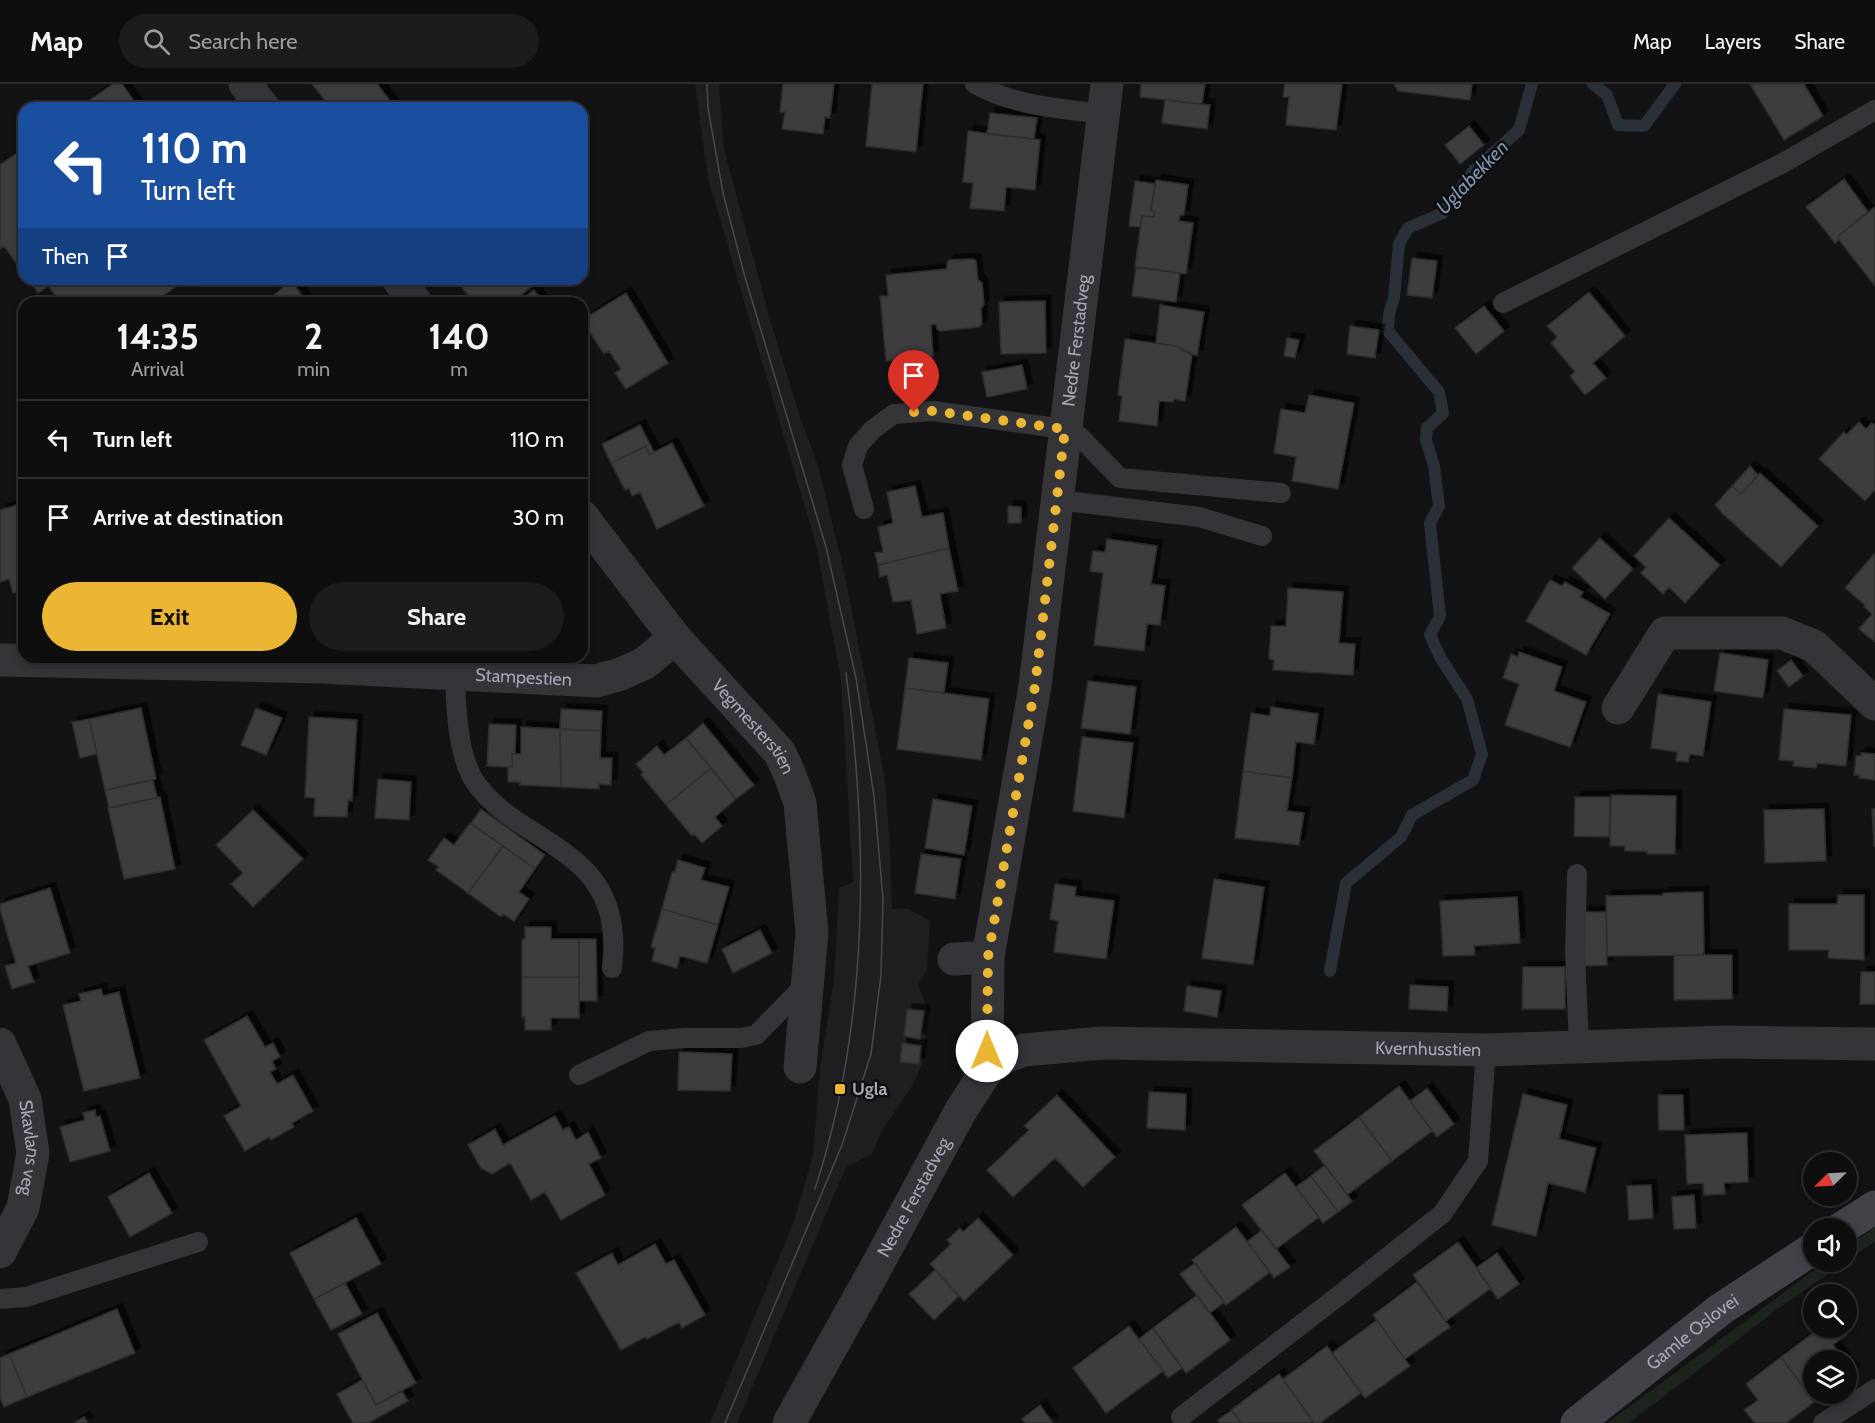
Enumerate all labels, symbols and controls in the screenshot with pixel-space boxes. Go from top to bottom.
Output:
search box [119,14,539,68]
text: Map [30,24,83,58]
icon: search [140,25,173,58]
text: Search here [188,28,297,55]
text: Map [1633,29,1672,54]
text: Layers [1705,29,1761,54]
text: Share [1794,29,1845,54]
text: 110 m [141,122,248,174]
icon: left [42,126,120,204]
water label: Uglabekken [1431,135,1513,219]
text: Turn left [141,174,235,207]
icon: arrive [101,240,134,273]
text: Then [42,243,89,270]
street label: Nedre Ferstadveg [1057,272,1095,408]
text: 14:35 [116,314,199,358]
text: 2 [304,314,323,358]
text: 140 [429,314,490,358]
pin [888,350,939,412]
text: Arrival [131,357,184,381]
text: min [297,357,330,381]
text: m [450,357,468,381]
icon: arrive [897,359,930,392]
icon: left [42,423,75,456]
text: Turn left [93,426,172,453]
text: 110 m [510,426,564,453]
icon: arrive [42,501,75,534]
text: Arrive at destination [93,504,283,531]
text: 30 m [512,504,564,531]
button: Exit [42,582,297,651]
button: Share [309,582,564,651]
street label: Stampestien [475,664,572,691]
street label: Vegmesterstien [707,675,799,778]
position arrow [955,1019,1019,1083]
street label: Kvernhusstien [1375,1037,1481,1061]
place label: Ugla [852,1078,887,1100]
marker: Ugla [833,1082,847,1096]
street label: Skavlans veg [14,1098,45,1199]
street label: Nedre Ferstadveg [873,1133,956,1261]
north arrow [1803,1152,1857,1206]
map controls [1803,1152,1857,1404]
button: sound [1803,1218,1857,1272]
button: search [1803,1284,1857,1338]
street label: Gamle Oslovei [1642,1290,1743,1375]
button: layers [1803,1350,1857,1404]

